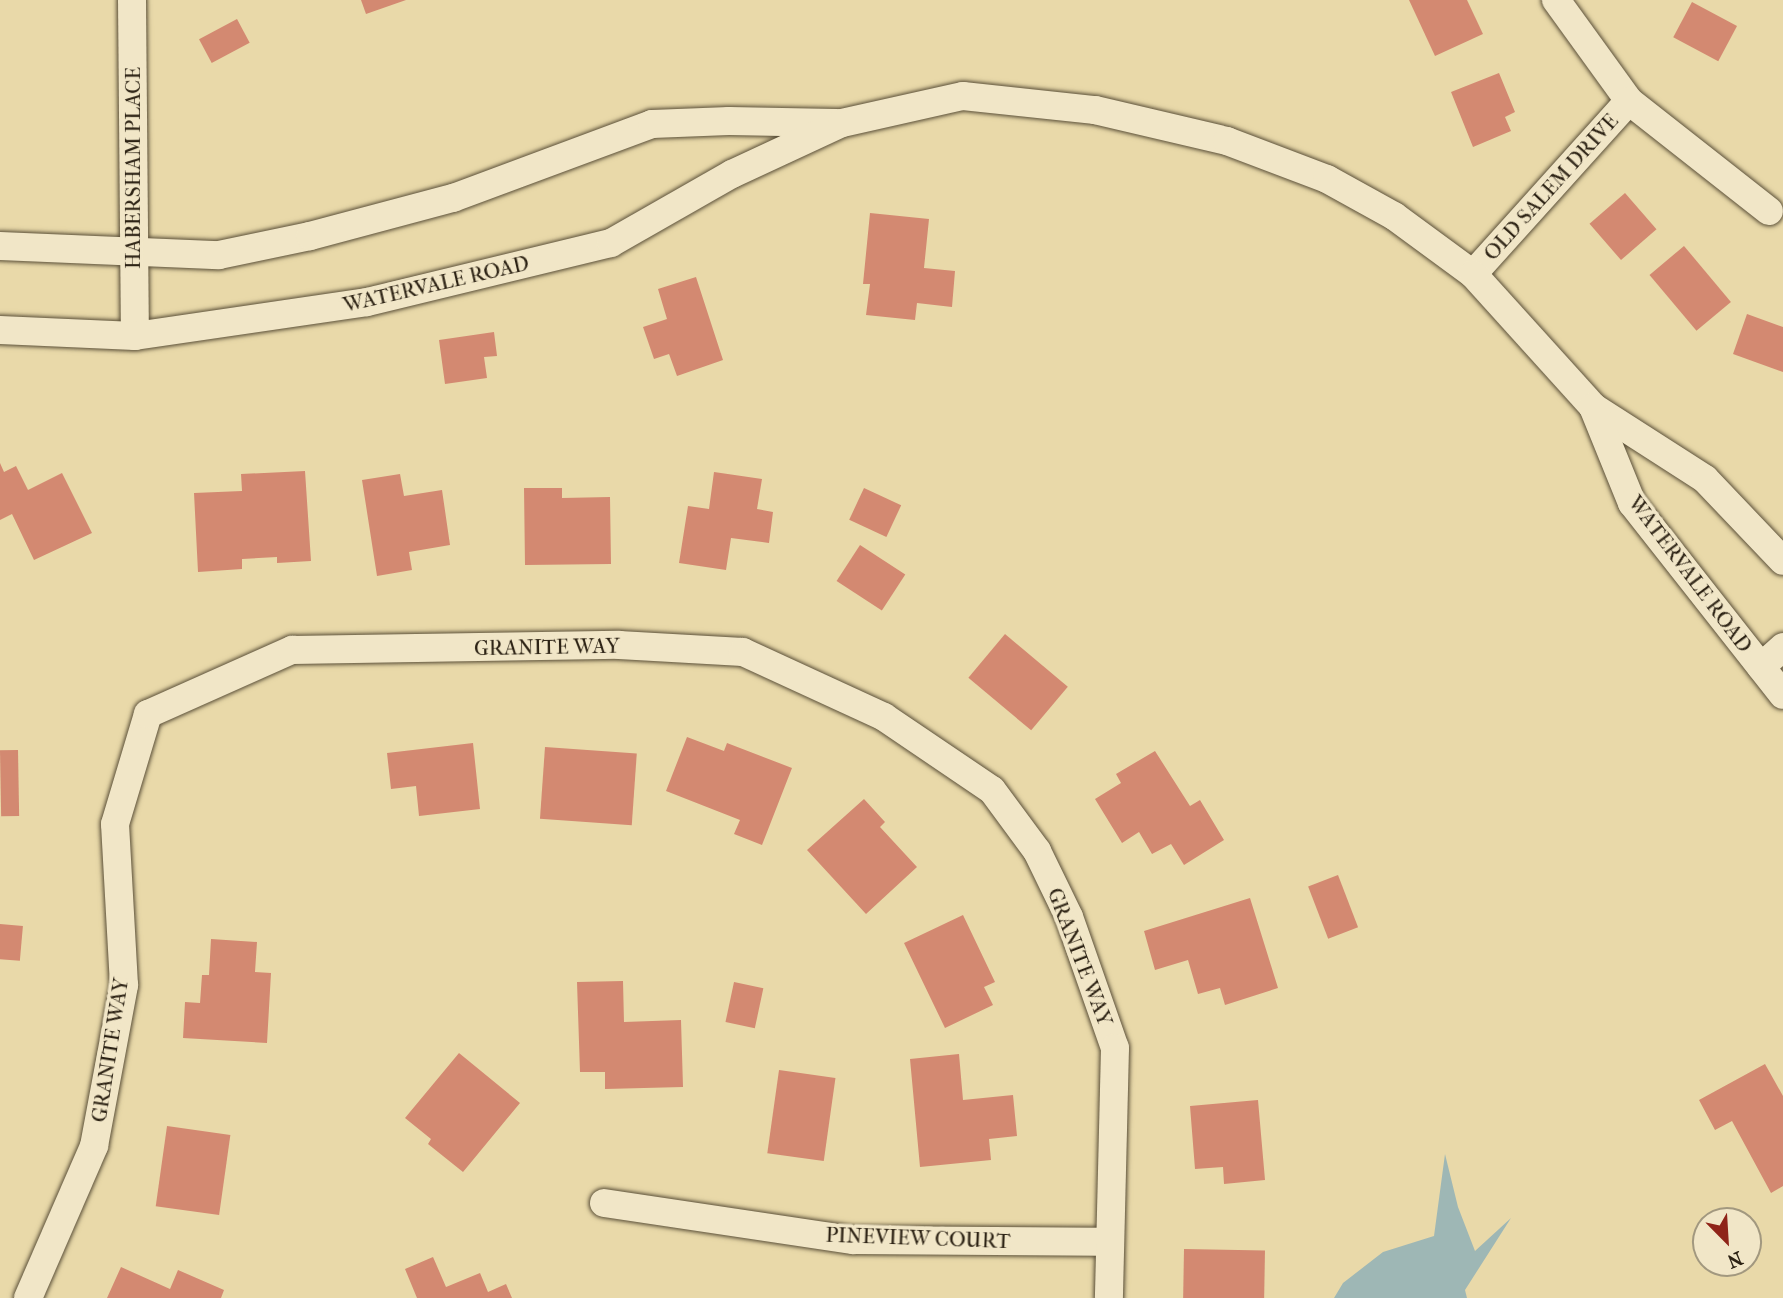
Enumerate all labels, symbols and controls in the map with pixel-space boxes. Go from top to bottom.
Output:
street label: HABERSHAM PLACE [120,67,146,269]
street label: OLD SALEM DRIVE [1478,108,1624,266]
street label: WATERVALE ROAD [341,250,531,318]
street label: WATERVALE ROAD [1623,491,1757,657]
street label: GRANITE WAY [474,633,620,661]
street label: GRANITE WAY [1042,884,1118,1030]
street label: GRANITE WAY [86,976,134,1124]
north arrow [1692,1207,1762,1277]
street label: PINEVIEW COURT [825,1222,1011,1254]
text: N [1724,1246,1746,1272]

